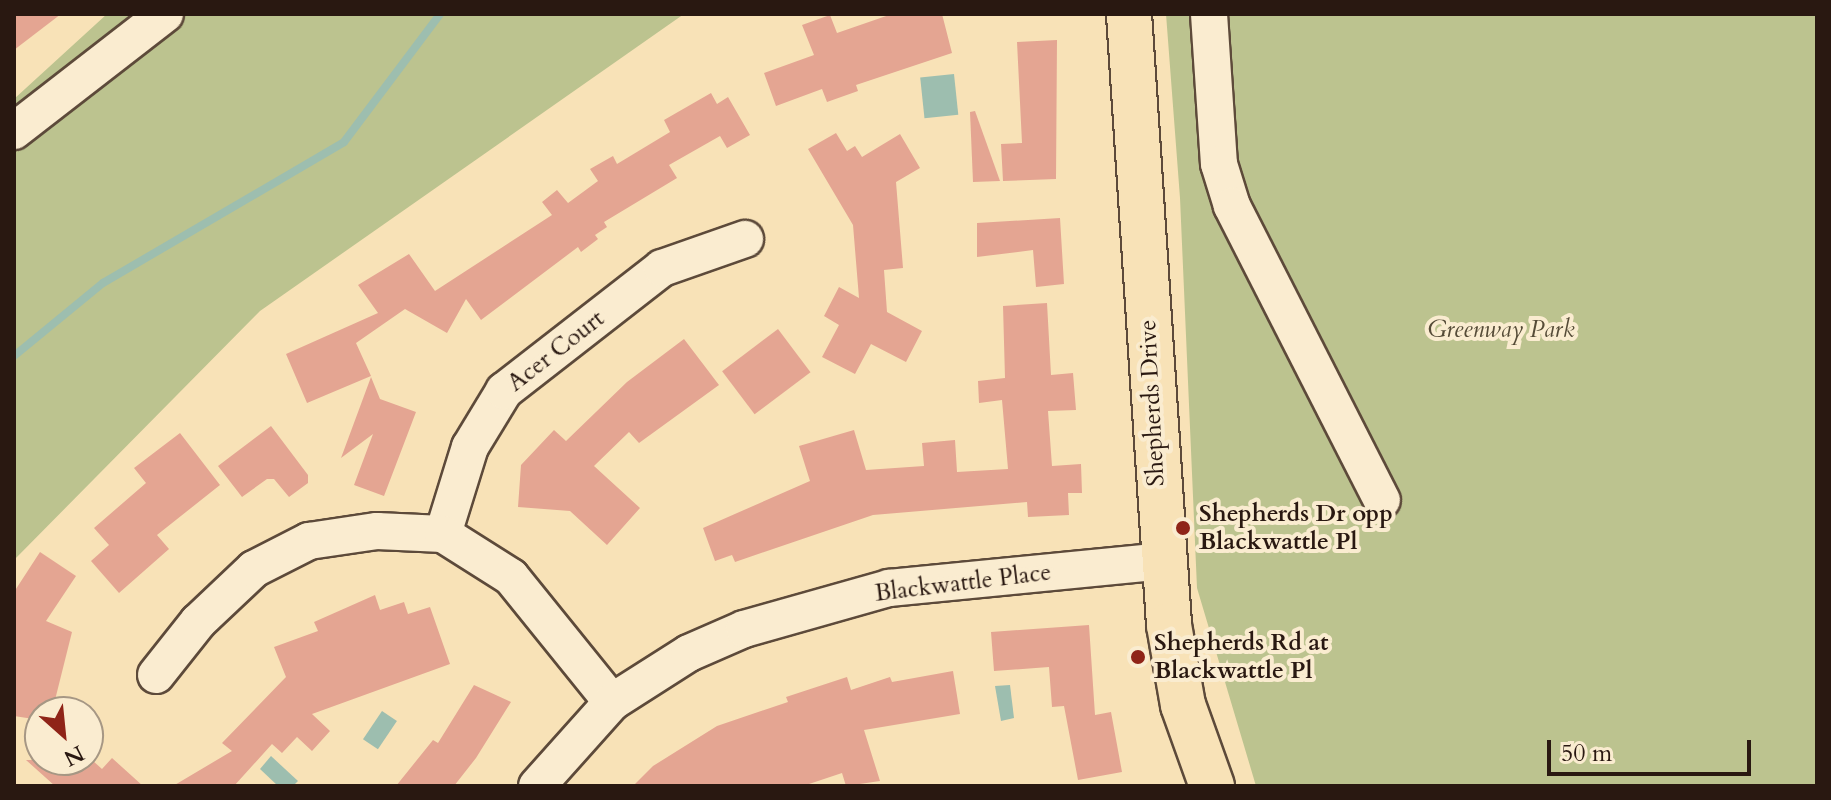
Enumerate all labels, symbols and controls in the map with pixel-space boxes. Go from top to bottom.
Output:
street label: Acer Court [502,304,610,398]
park label: Greenway Park [1428,316,1574,344]
street label: Shepherds Drive [1133,319,1171,487]
place label: Shepherds Dr opp Blackwattle Pl [1199,500,1393,556]
marker: Shepherds Dr opp Blackwattle Pl [1174,519,1192,537]
street label: Blackwattle Place [873,558,1053,608]
place label: Shepherds Rd at Blackwattle Pl [1154,629,1329,685]
marker: Shepherds Rd at Blackwattle Pl [1129,648,1147,666]
north arrow [24,696,104,776]
scale bar [1551,724,1755,774]
text: 50 m [1561,737,1612,770]
text: N [59,738,89,773]

